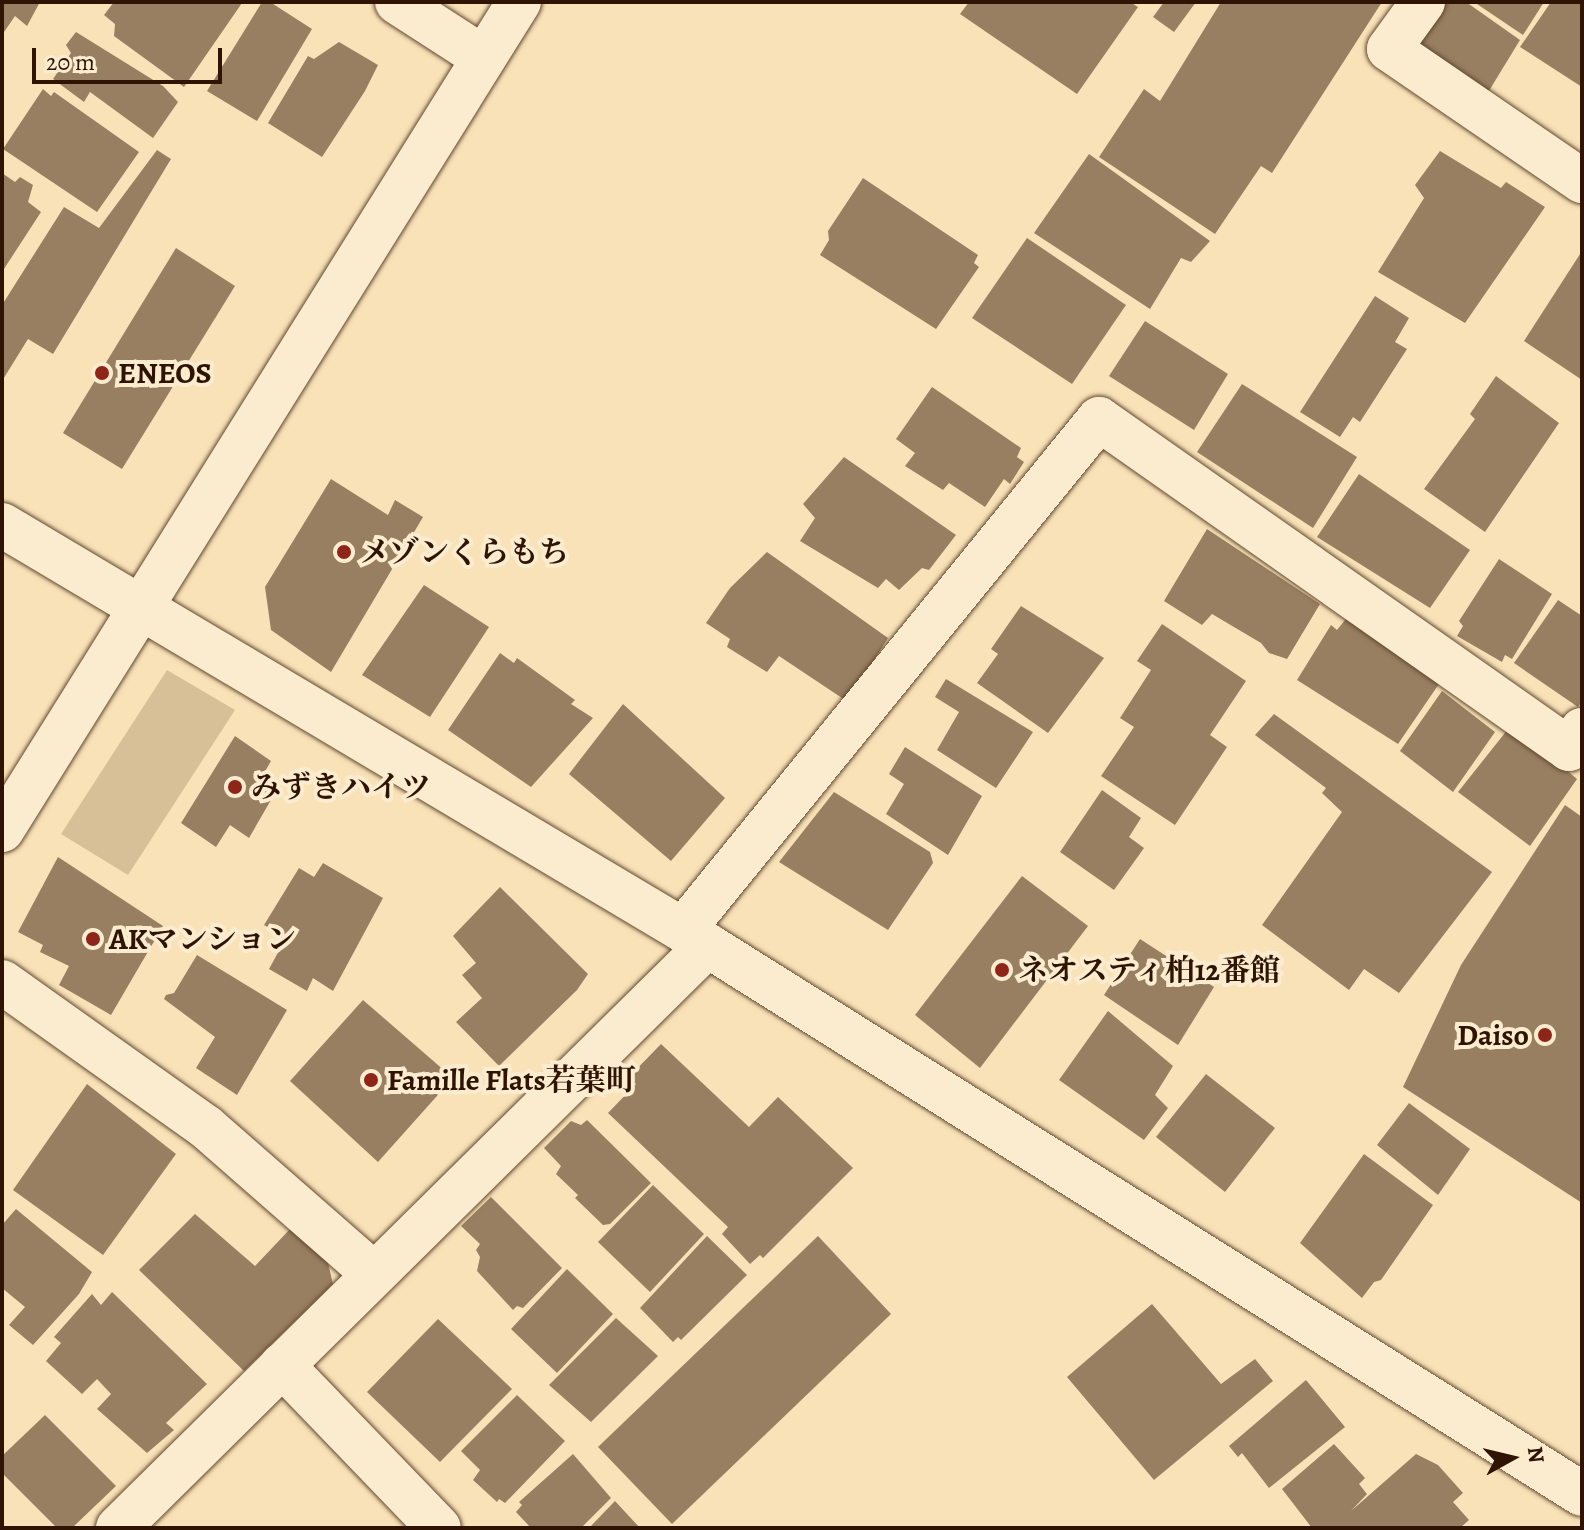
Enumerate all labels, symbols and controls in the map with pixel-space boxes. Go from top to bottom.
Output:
scale bar [36,32,226,82]
text: 20 m [46,46,95,78]
place label: ENEOS [118,355,212,391]
marker: ENEOS [93,364,111,382]
place label: メゾンくらもち [360,534,570,570]
marker: メゾンくらもち [335,543,353,561]
place label: みずきハイツ [251,769,431,805]
marker: みずきハイツ [226,778,244,796]
place label: AKマンション [109,921,297,957]
marker: AKマンション [84,930,102,948]
place label: ネオスティ柏12番館 [1018,952,1283,988]
marker: ネオスティ柏12番館 [993,961,1011,979]
place label: Daiso [1457,1017,1529,1053]
marker: Daiso [1536,1026,1554,1044]
place label: Famille Flats若葉町 [387,1062,636,1098]
marker: Famille Flats若葉町 [362,1071,380,1089]
north arrow [1472,1418,1552,1498]
text: N [1520,1445,1552,1465]

